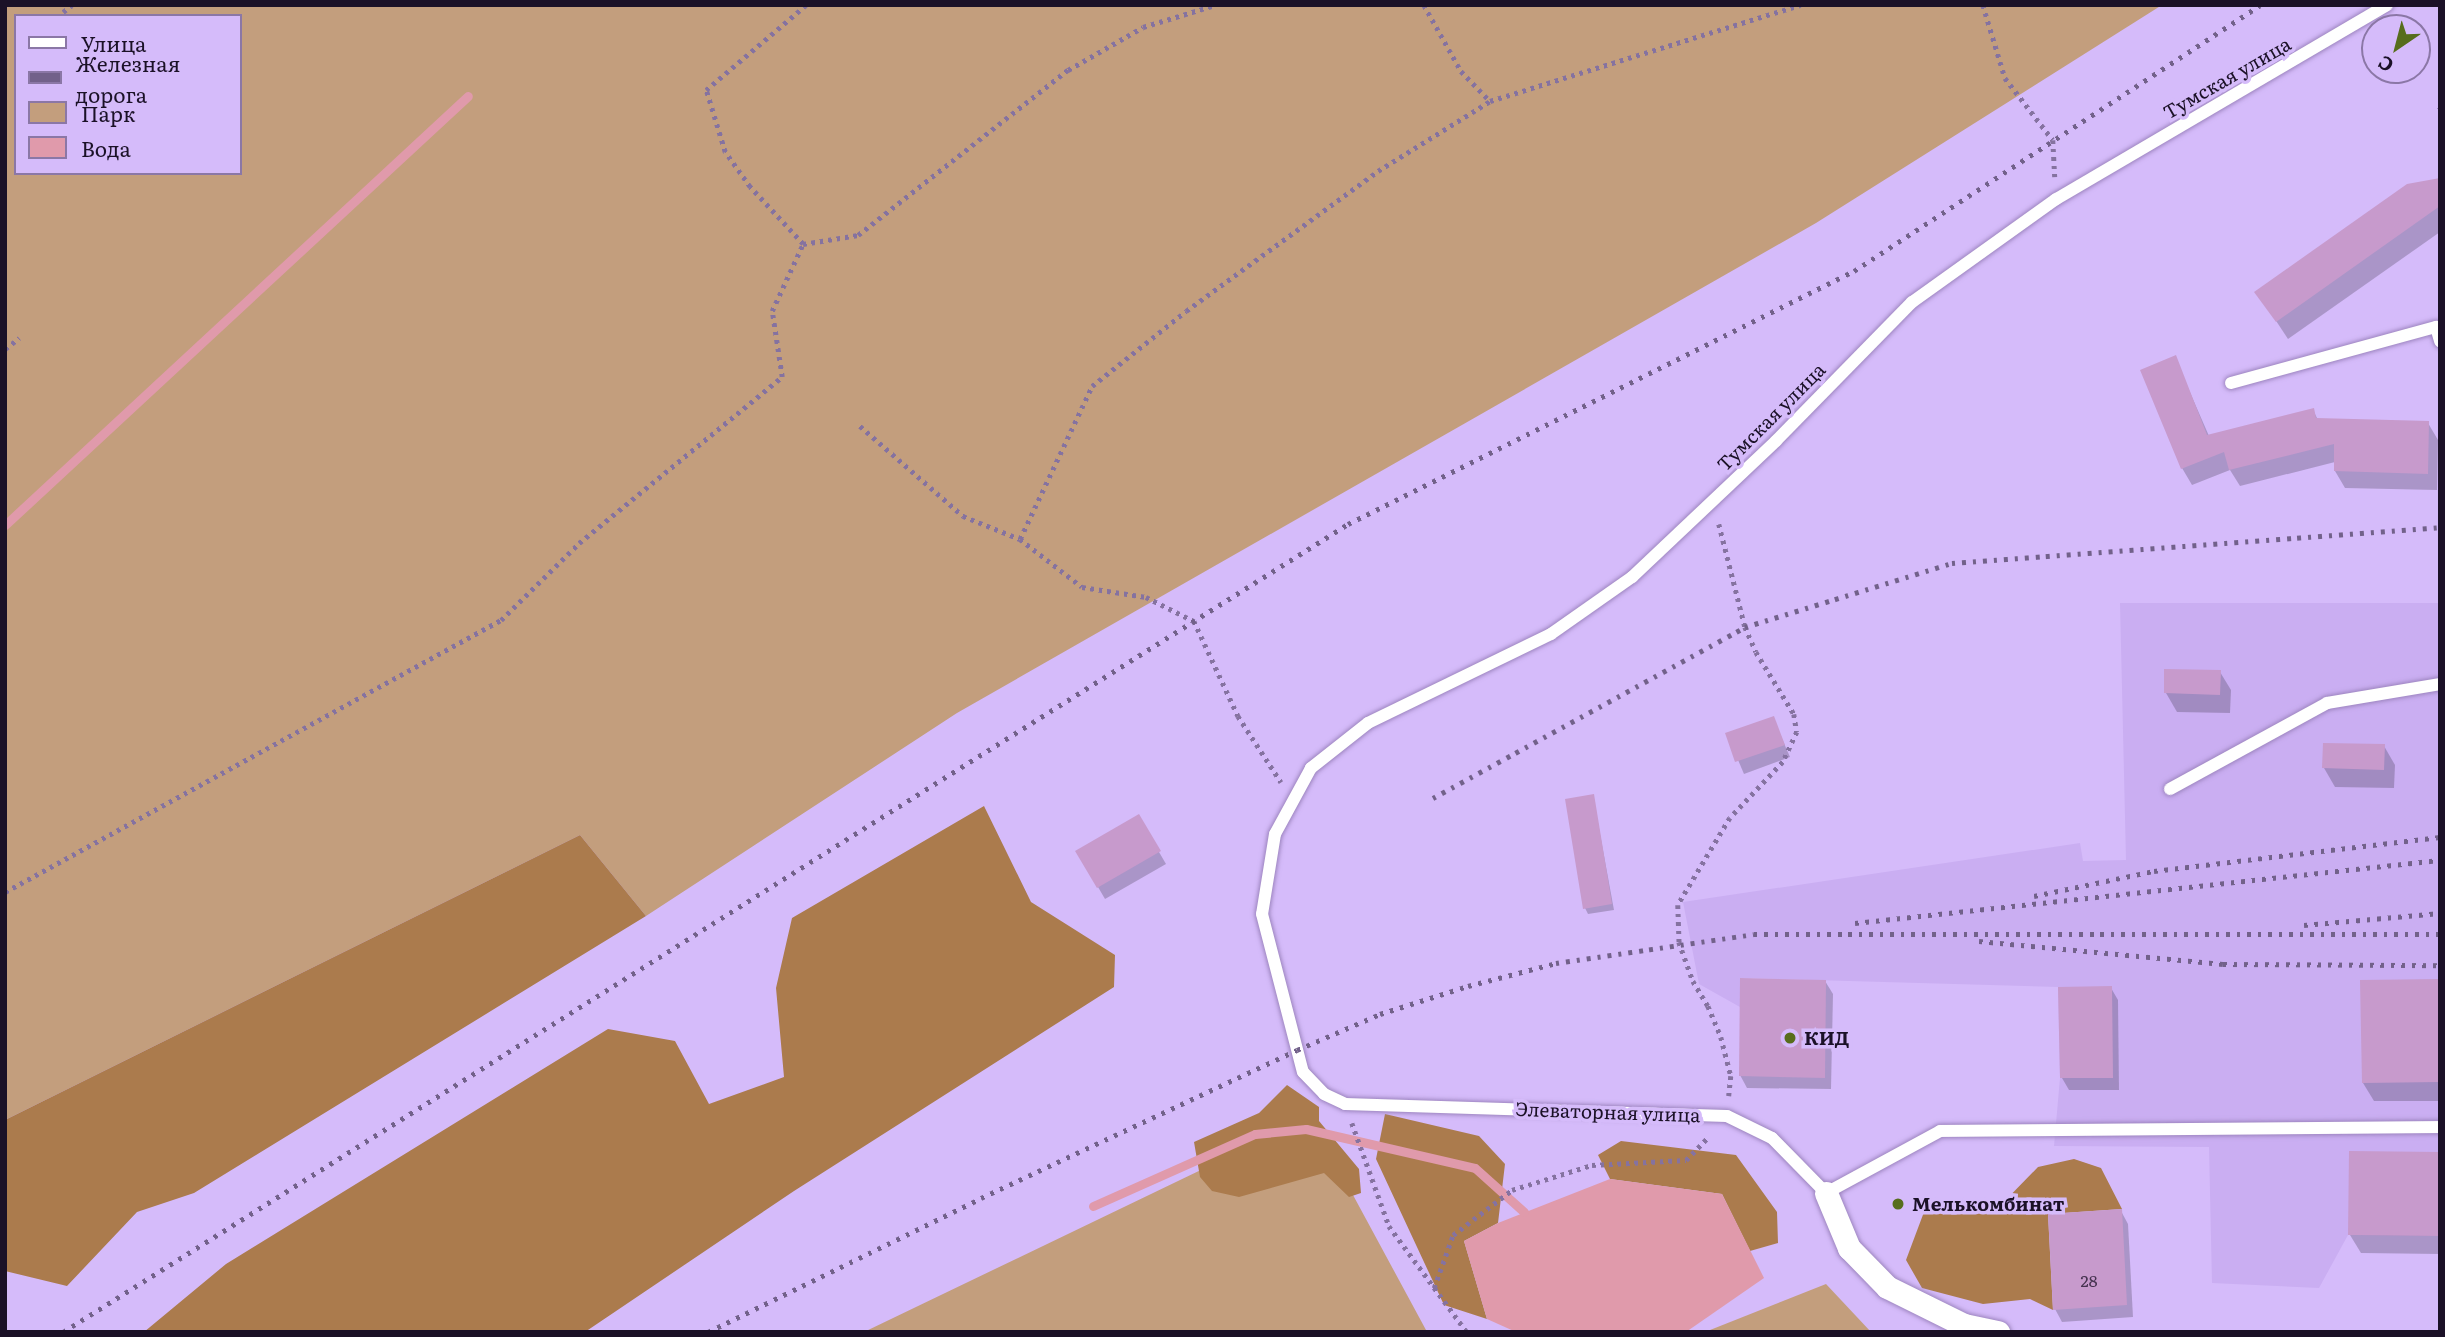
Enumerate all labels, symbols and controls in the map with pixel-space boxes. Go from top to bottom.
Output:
legend [14,14,242,175]
north arrow [2361,14,2431,84]
text: Улица [81,27,146,58]
street label: Тумская улица [2159,32,2295,124]
text: Железная дорога [76,47,180,109]
text: С [2372,49,2399,80]
text: Парк [81,97,135,128]
text: Вода [81,132,131,163]
street label: Тумская улица [1712,358,1830,476]
place label: КИД [1804,1027,1849,1049]
marker: КИД [1782,1030,1798,1046]
street label: Элеваторная улица [1515,1097,1701,1127]
place label: Мелькомбинат [1912,1193,2065,1215]
marker: Мелькомбинат [1890,1196,1906,1212]
house number: 28 [2081,1270,2097,1290]

